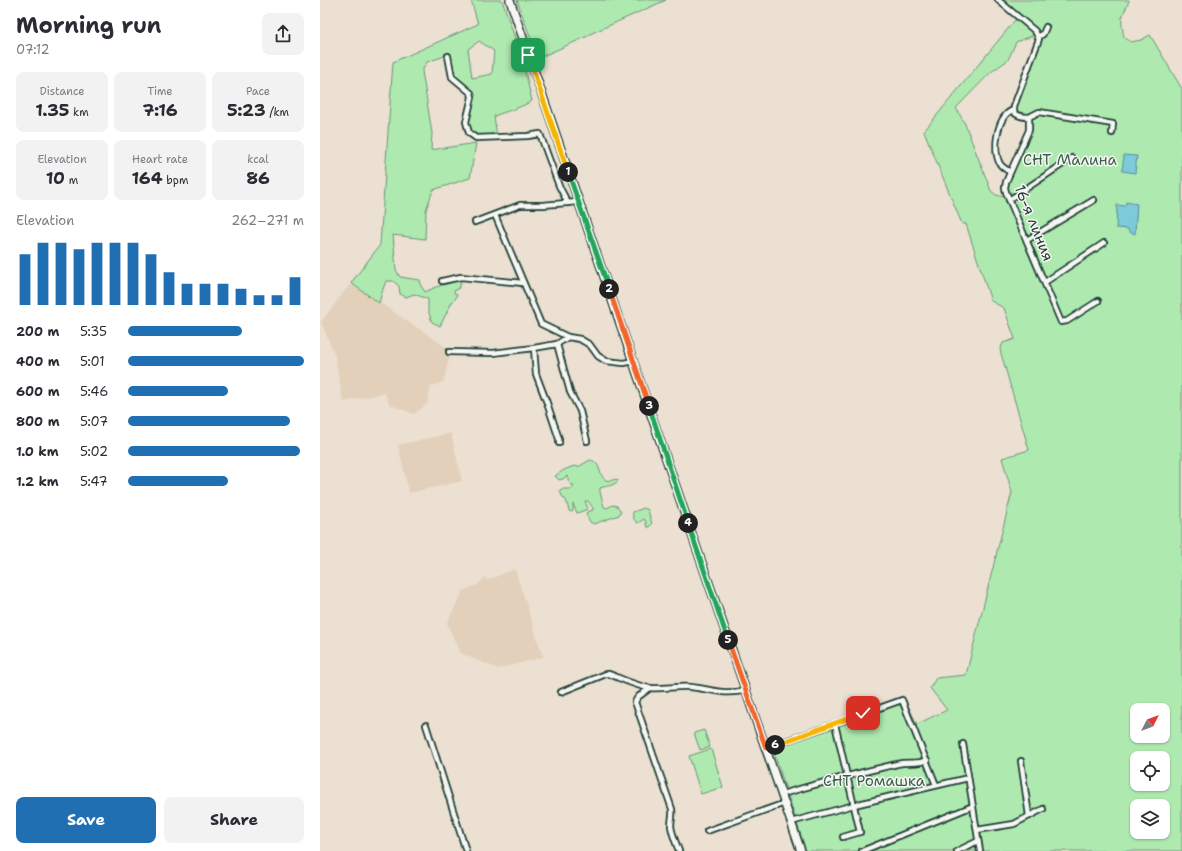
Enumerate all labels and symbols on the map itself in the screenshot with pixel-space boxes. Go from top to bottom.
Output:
pin [511,38,545,72]
park label: СНТ Малина [1023,150,1118,170]
pin: 1 [558,162,578,182]
street label: 16-я линия [1010,182,1058,264]
pin: 2 [599,279,619,299]
pin: 3 [639,396,659,416]
pin: 4 [678,513,698,533]
pin: 5 [718,630,738,650]
pin [846,696,880,730]
north arrow [1130,703,1170,743]
pin: 6 [765,735,785,755]
park label: СНТ Ромашка [823,771,926,791]

